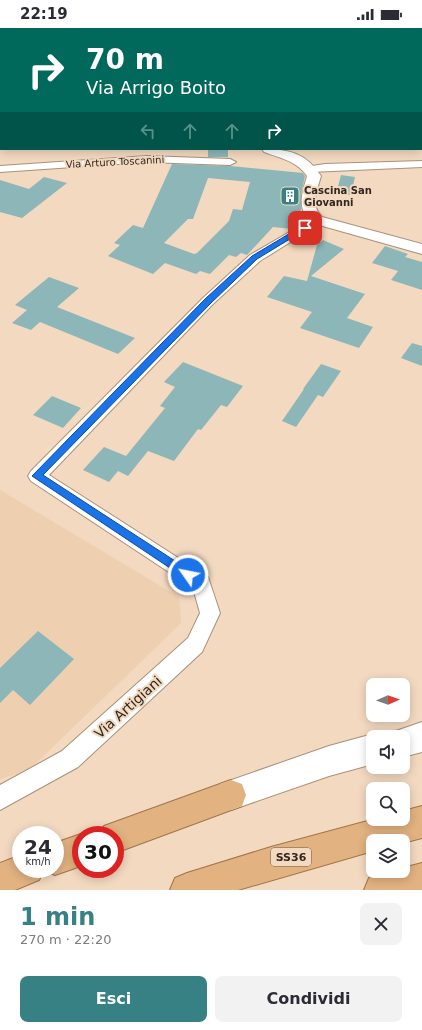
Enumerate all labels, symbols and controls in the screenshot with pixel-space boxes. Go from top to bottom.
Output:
text: 22:19 [20,5,68,23]
text: 70 m [86,43,164,76]
icon: right [20,44,72,96]
text: Via Arrigo Boito [86,77,226,98]
icon: left [137,120,159,142]
icon: ahead [179,120,201,142]
icon: ahead [221,120,243,142]
icon: right [263,120,285,142]
street label: Via Arturo Toscanini [65,154,165,170]
building icon: Cascina San Giovanni [279,185,301,207]
place label: Cascina San Giovanni [304,185,372,208]
pin [288,211,322,245]
icon: arrive [294,217,316,239]
position arrow [167,554,209,596]
street label: Via Artigiani [91,673,165,741]
north arrow [366,678,410,722]
map controls [366,678,410,878]
button: sound [366,730,410,774]
button: search [366,782,410,826]
speed limit sign: 30 [72,826,124,878]
button: layers [366,834,410,878]
text: 24 [24,835,52,859]
road number: SS36 [271,848,311,866]
text: km/h [25,856,51,867]
text: 1 min [20,903,95,931]
button: close [360,903,402,945]
text: 270 m · 22:20 [20,932,111,947]
button: Esci [20,976,207,1022]
button: Condividi [215,976,402,1022]

